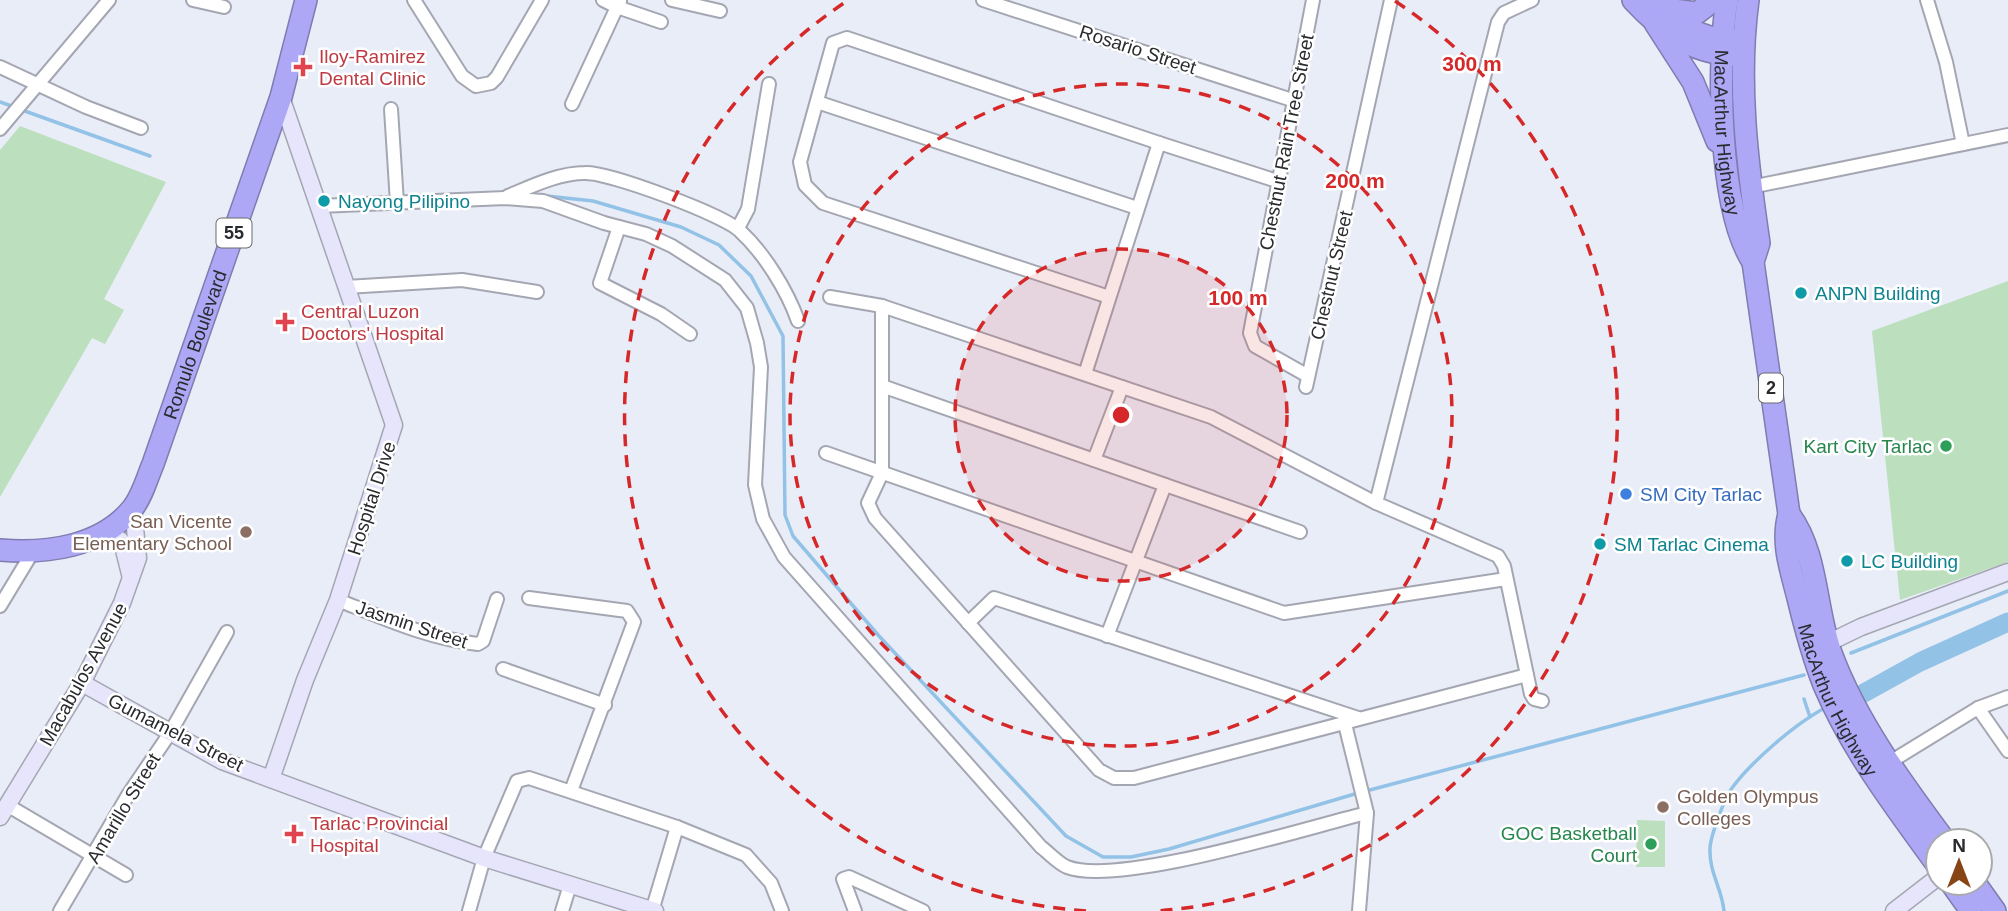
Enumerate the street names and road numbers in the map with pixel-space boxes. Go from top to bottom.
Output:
street label: Rosario Street [1077,21,1200,78]
street label: Chestnut Rain Tree Street [1255,32,1318,252]
street label: MacArthur Highway [1710,49,1744,218]
street label: Chestnut Street [1306,208,1357,342]
road number: 55 [216,218,252,247]
street label: Romulo Boulevard [159,267,231,422]
road number: 2 [1759,374,1783,402]
street label: Hospital Drive [343,439,400,558]
street label: Jasmin Street [353,597,471,653]
street label: Macabulos Avenue [35,599,131,749]
street label: MacArthur Highway [1794,621,1882,781]
street label: Gumamela Street [105,689,248,776]
street label: Amarillo Street [82,749,165,867]

